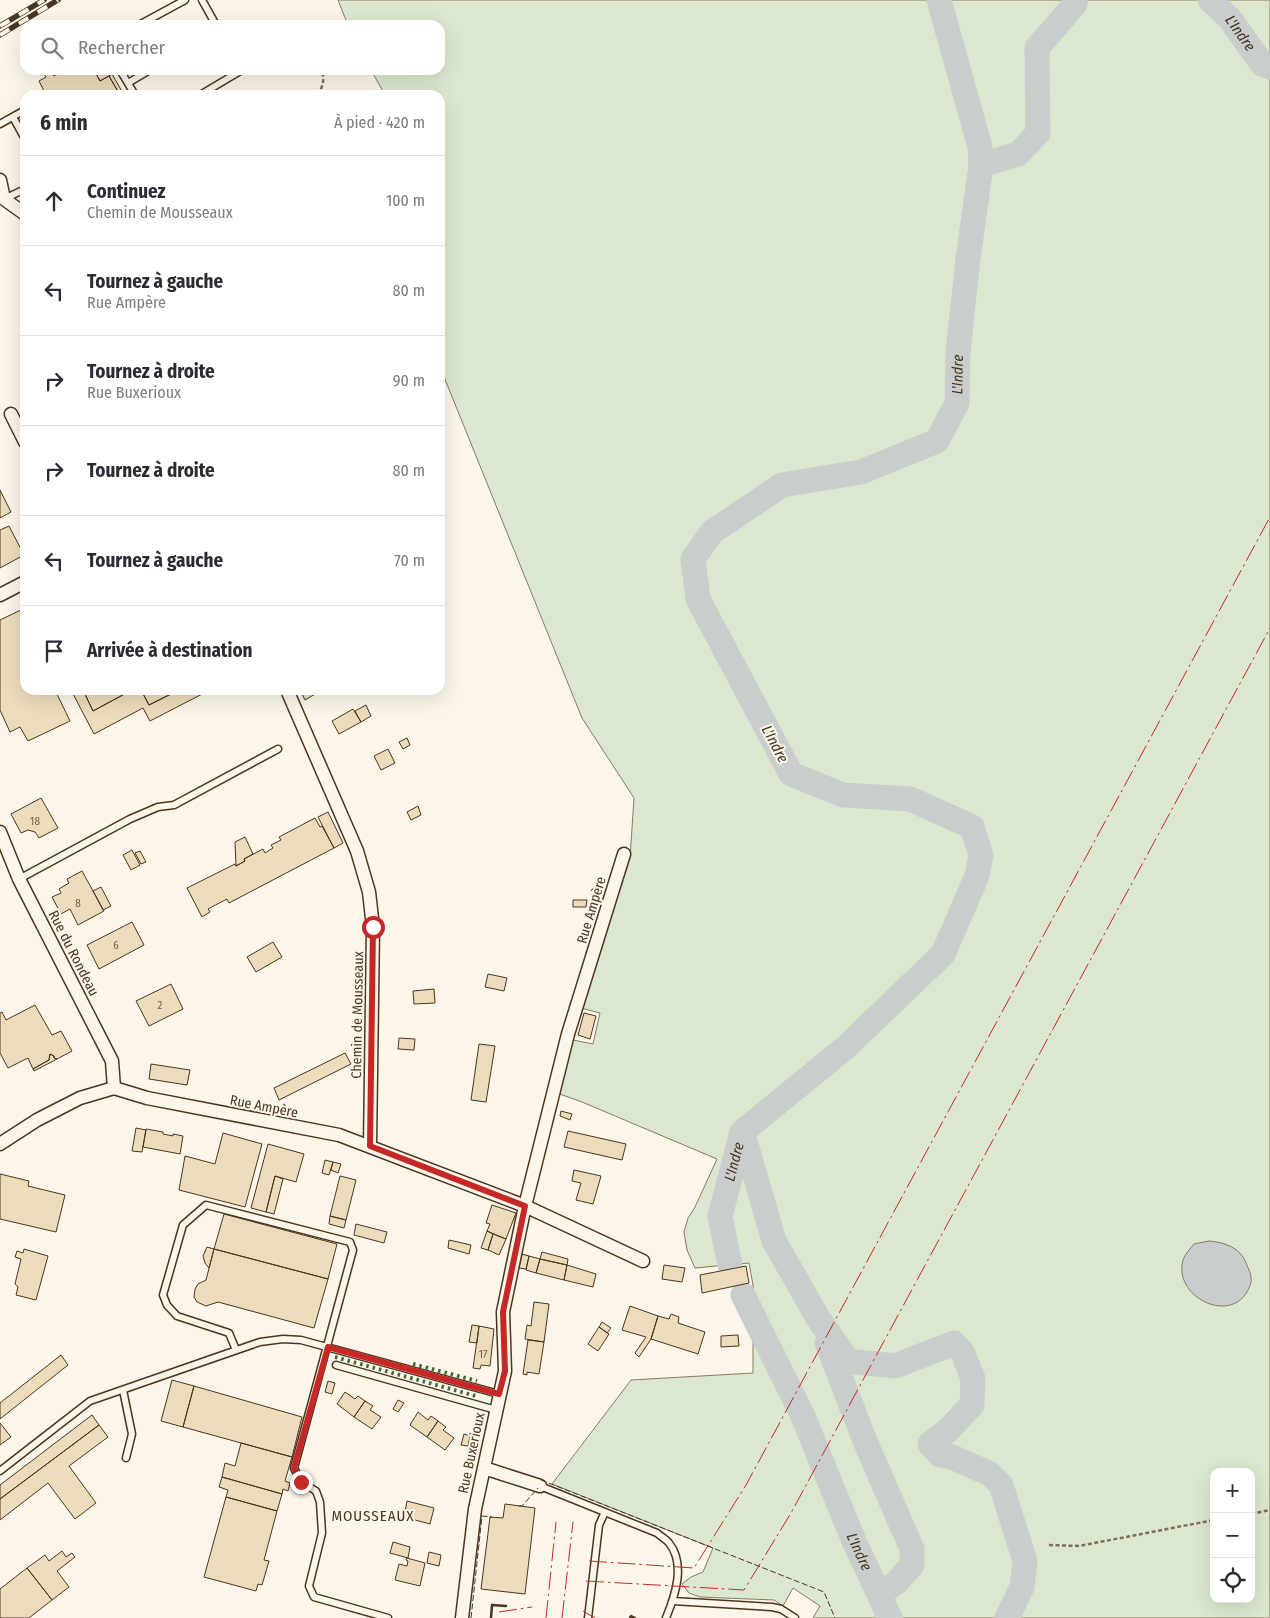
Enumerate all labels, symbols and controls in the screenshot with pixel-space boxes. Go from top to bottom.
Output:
water label: L'Indre [1221,12,1259,55]
search box [20,20,445,75]
icon: search [38,34,66,62]
text: Rechercher [78,36,165,59]
text: 6 min [40,110,88,136]
text: À pied · 420 m [334,113,425,132]
text: Continuez [87,180,166,203]
icon: ahead [40,187,68,215]
text: 100 m [386,191,425,210]
text: Chemin de Mousseaux [87,203,233,222]
text: Tournez à gauche [87,270,223,293]
icon: left [40,277,68,305]
text: 80 m [393,281,425,300]
text: Rue Ampère [87,293,166,312]
water label: L'Indre [948,354,967,395]
text: Tournez à droite [87,360,215,383]
icon: right [40,367,68,395]
text: 90 m [393,371,425,390]
text: Rue Buxerioux [87,383,181,402]
icon: right [40,457,68,485]
text: Tournez à droite [87,459,215,482]
text: 80 m [393,461,425,480]
icon: left [40,547,68,575]
text: Tournez à gauche [87,549,223,572]
text: 70 m [394,551,425,570]
icon: arrive [40,637,68,665]
text: Arrivée à destination [87,639,253,662]
water label: L'Indre [758,722,792,766]
house number: 18 [30,815,40,828]
street label: Rue Ampère [573,875,610,946]
house number: 8 [75,897,81,910]
street label: Rue du Rondeau [45,908,102,999]
route start [362,916,385,939]
house number: 6 [113,939,119,952]
street label: Chemin de Mousseaux [348,950,367,1079]
house number: 2 [158,999,163,1012]
street label: Rue Ampère [228,1092,300,1121]
water label: L'Indre [720,1140,748,1183]
house number: 17 [479,1348,488,1361]
street label: Rue Buxerioux [455,1410,489,1495]
map controls [1210,1468,1255,1603]
button: + [1210,1468,1255,1513]
route end [290,1471,313,1494]
district label: MOUSSEAUX [331,1507,415,1525]
button: − [1210,1513,1255,1558]
water label: L'Indre [843,1530,876,1574]
button: locate [1210,1558,1255,1603]

